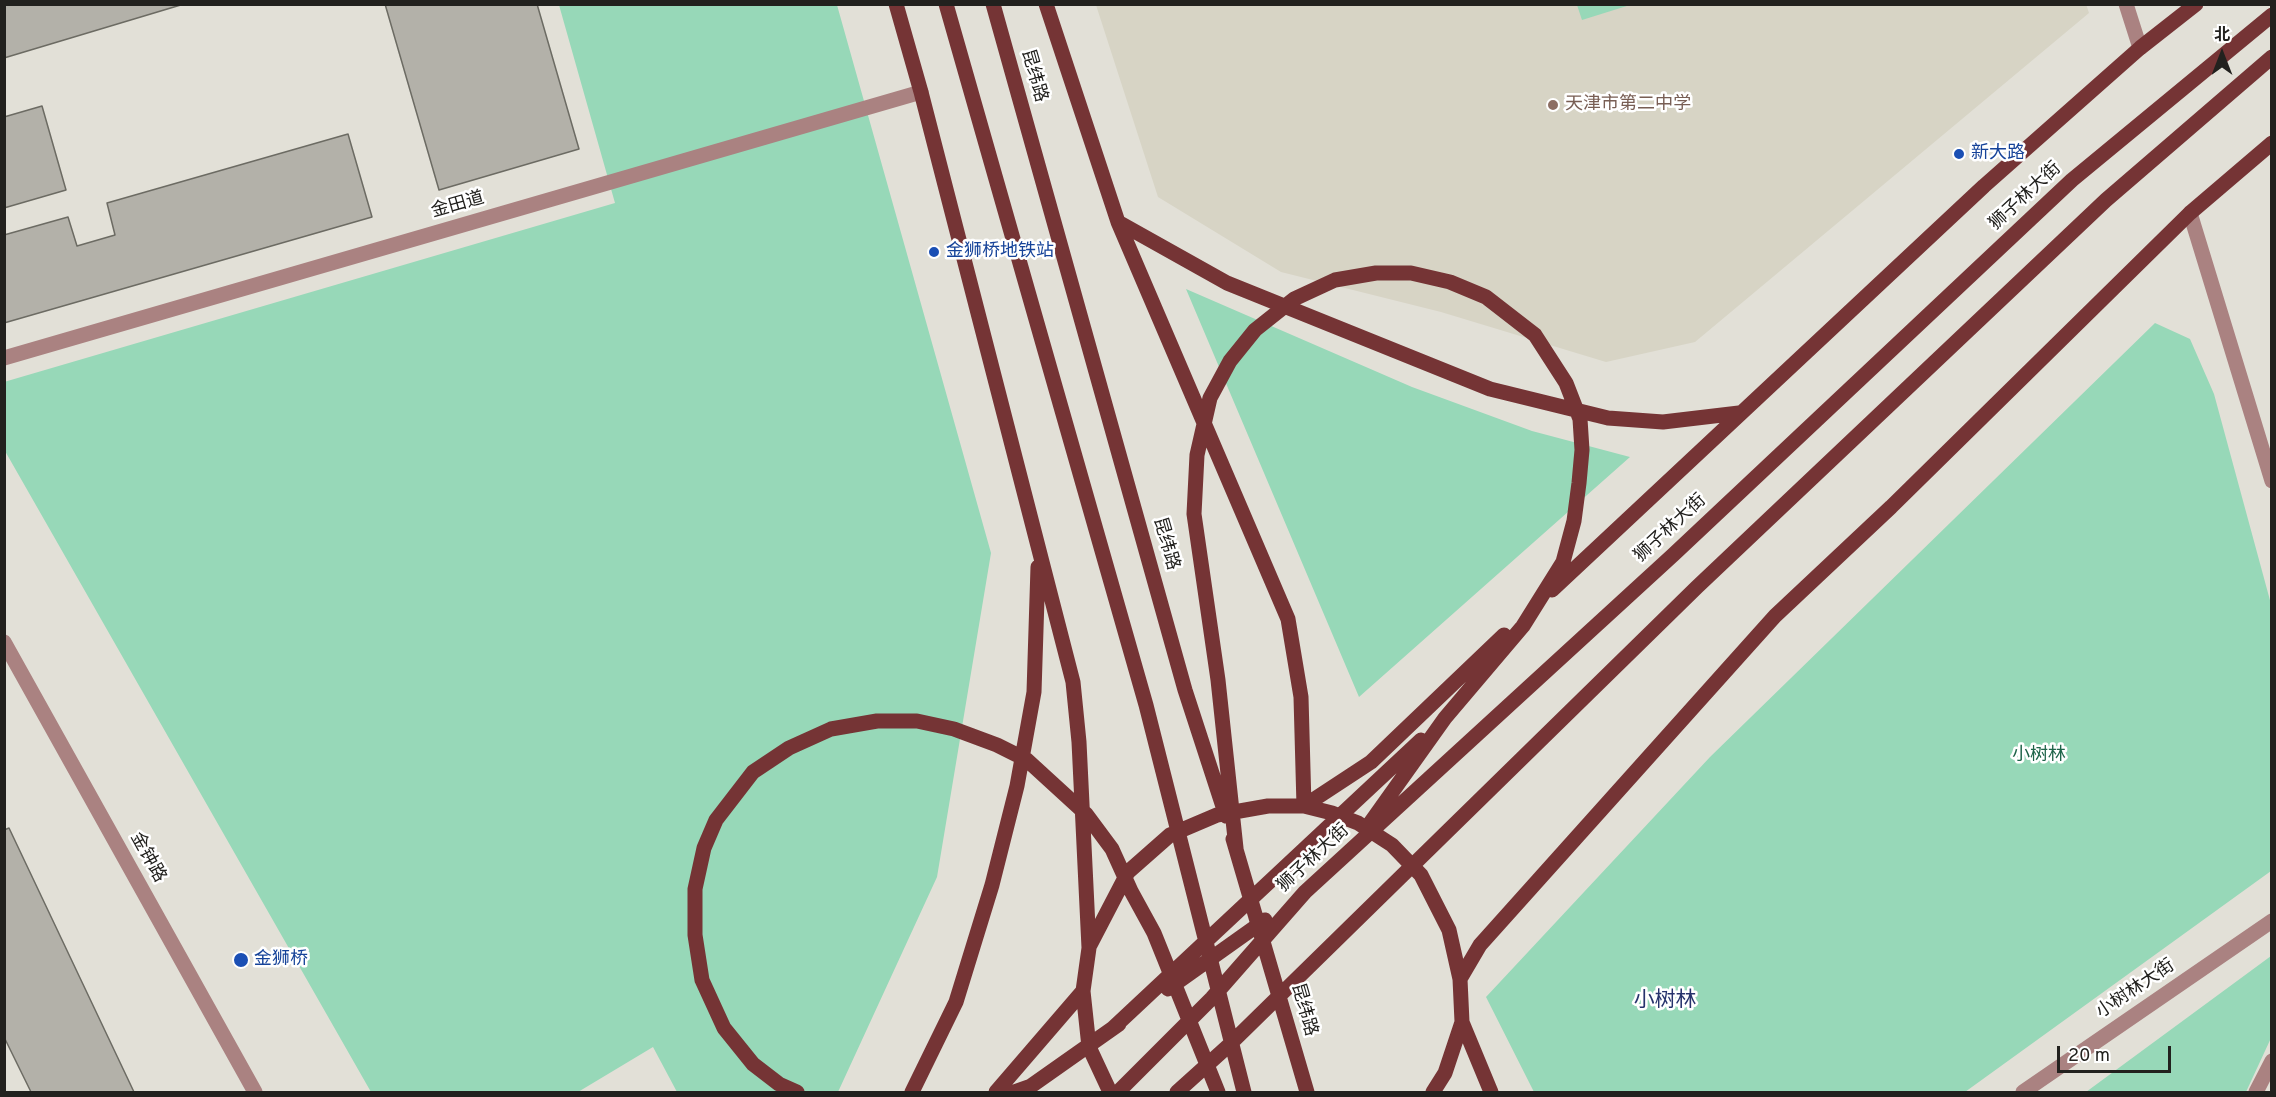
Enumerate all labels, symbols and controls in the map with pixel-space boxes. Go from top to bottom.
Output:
north arrow [2192,24,2252,84]
text: 北 [2214,26,2230,46]
street label: 昆纬路 [1015,47,1051,105]
place label: 天津市第二中学 [1565,94,1691,116]
marker: 天津市第二中学 [1546,98,1560,112]
place label: 新大路 [1971,143,2025,165]
marker: 新大路 [1952,147,1966,161]
street label: 狮子林大街 [1986,158,2066,236]
street label: 金田道 [429,188,487,224]
place label: 金狮桥地铁站 [946,241,1054,263]
marker: 金狮桥地铁站 [927,245,941,259]
street label: 狮子林大街 [1631,490,1711,568]
street label: 昆纬路 [1147,515,1183,573]
park label: 小树林 [2012,745,2066,767]
street label: 狮子林大街 [1274,820,1354,898]
street label: 金钟路 [124,829,170,887]
place label: 金狮桥 [254,949,308,971]
marker: 金狮桥 [232,951,250,969]
street label: 小树林大街 [2093,956,2179,1024]
street label: 昆纬路 [1285,981,1321,1039]
district label: 小树林 [1634,989,1696,1015]
scale bar [2060,1034,2174,1072]
text: 20 m [2068,1045,2110,1068]

